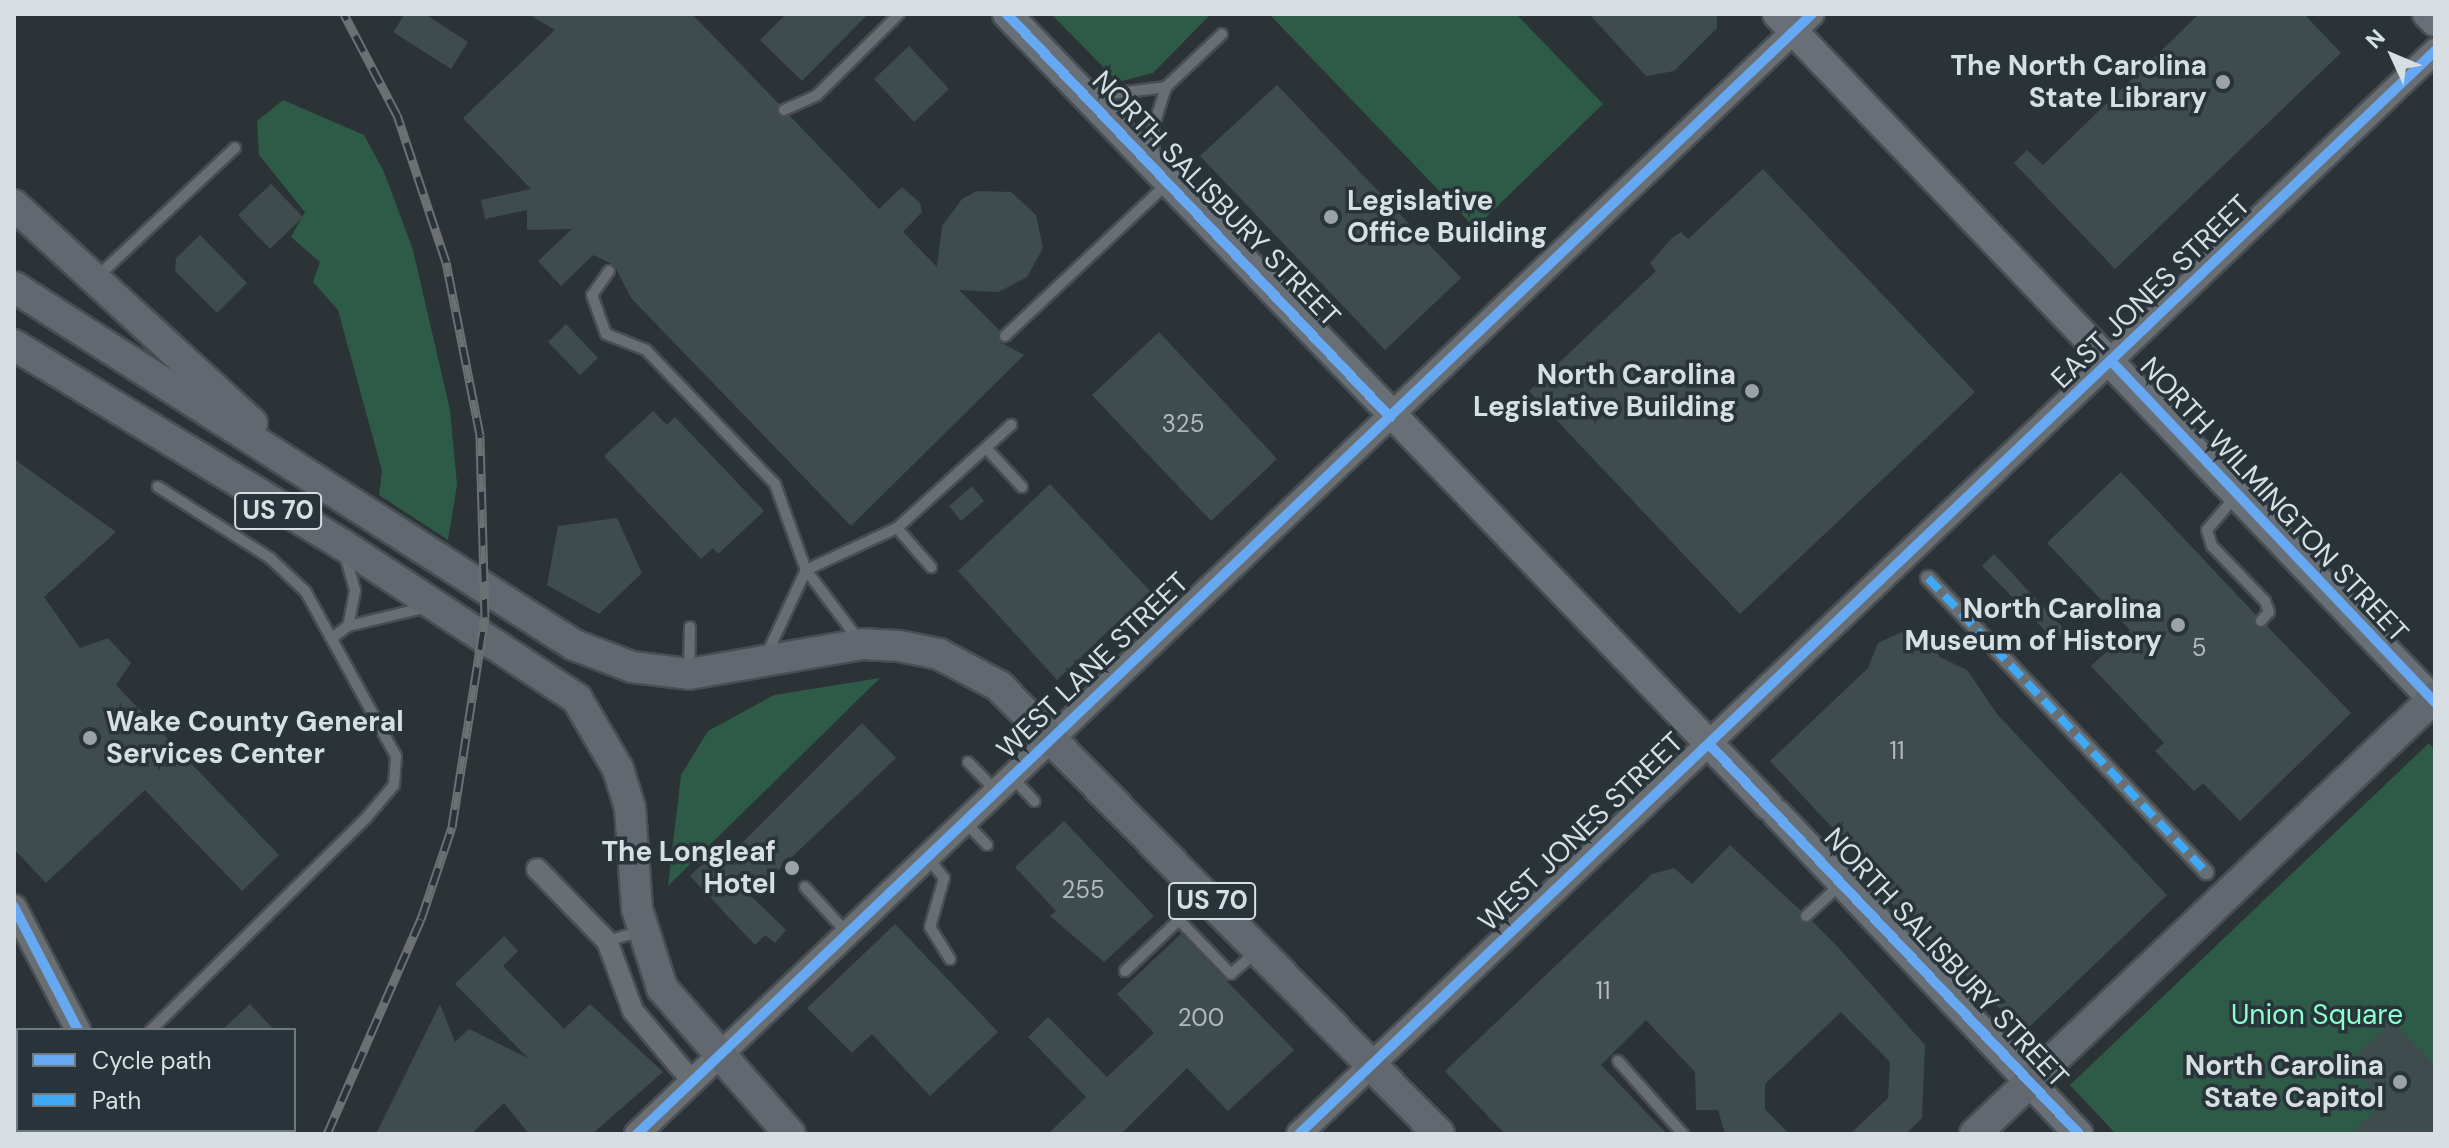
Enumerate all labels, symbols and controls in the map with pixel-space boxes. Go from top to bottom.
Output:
north arrow [2353,16,2433,96]
text: N [2359,23,2391,55]
place label: The North Carolina State Library [1950,49,2207,115]
street label: NORTH SALISBURY STREET [1085,64,1347,334]
marker: The North Carolina State Library [2214,73,2232,91]
place label: Legislative Office Building [1347,184,1547,250]
street label: EAST JONES STREET [2045,188,2257,396]
marker: Legislative Office Building [1322,208,1340,226]
street label: NORTH WILMINGTON STREET [2133,350,2415,650]
place label: North Carolina Legislative Building [1473,358,1736,424]
marker: North Carolina Legislative Building [1743,382,1761,400]
house number: 325 [1162,410,1204,438]
road number: US 70 [234,489,322,533]
street label: WEST LANE STREET [990,566,1196,766]
place label: North Carolina Museum of History [1905,592,2162,658]
marker: North Carolina Museum of History [2169,616,2187,634]
house number: 5 [2192,634,2206,662]
place label: Wake County General Services Center [106,705,404,771]
street label: WEST JONES STREET [1472,725,1690,939]
marker: Wake County General Services Center [81,729,99,747]
house number: 11 [1890,737,1904,765]
street label: NORTH SALISBURY STREET [1817,821,2075,1095]
place label: The Longleaf Hotel [601,835,776,901]
marker: The Longleaf Hotel [783,859,801,877]
house number: 255 [1061,876,1105,904]
road number: US 70 [1168,879,1256,923]
house number: 11 [1596,977,1610,1005]
park label: Union Square [2231,998,2403,1032]
house number: 200 [1178,1004,1224,1032]
legend [16,1028,296,1132]
text: Cycle path [92,1045,211,1076]
place label: North Carolina State Capitol [2185,1049,2384,1115]
marker: North Carolina State Capitol [2391,1073,2409,1091]
text: Path [92,1085,141,1116]

